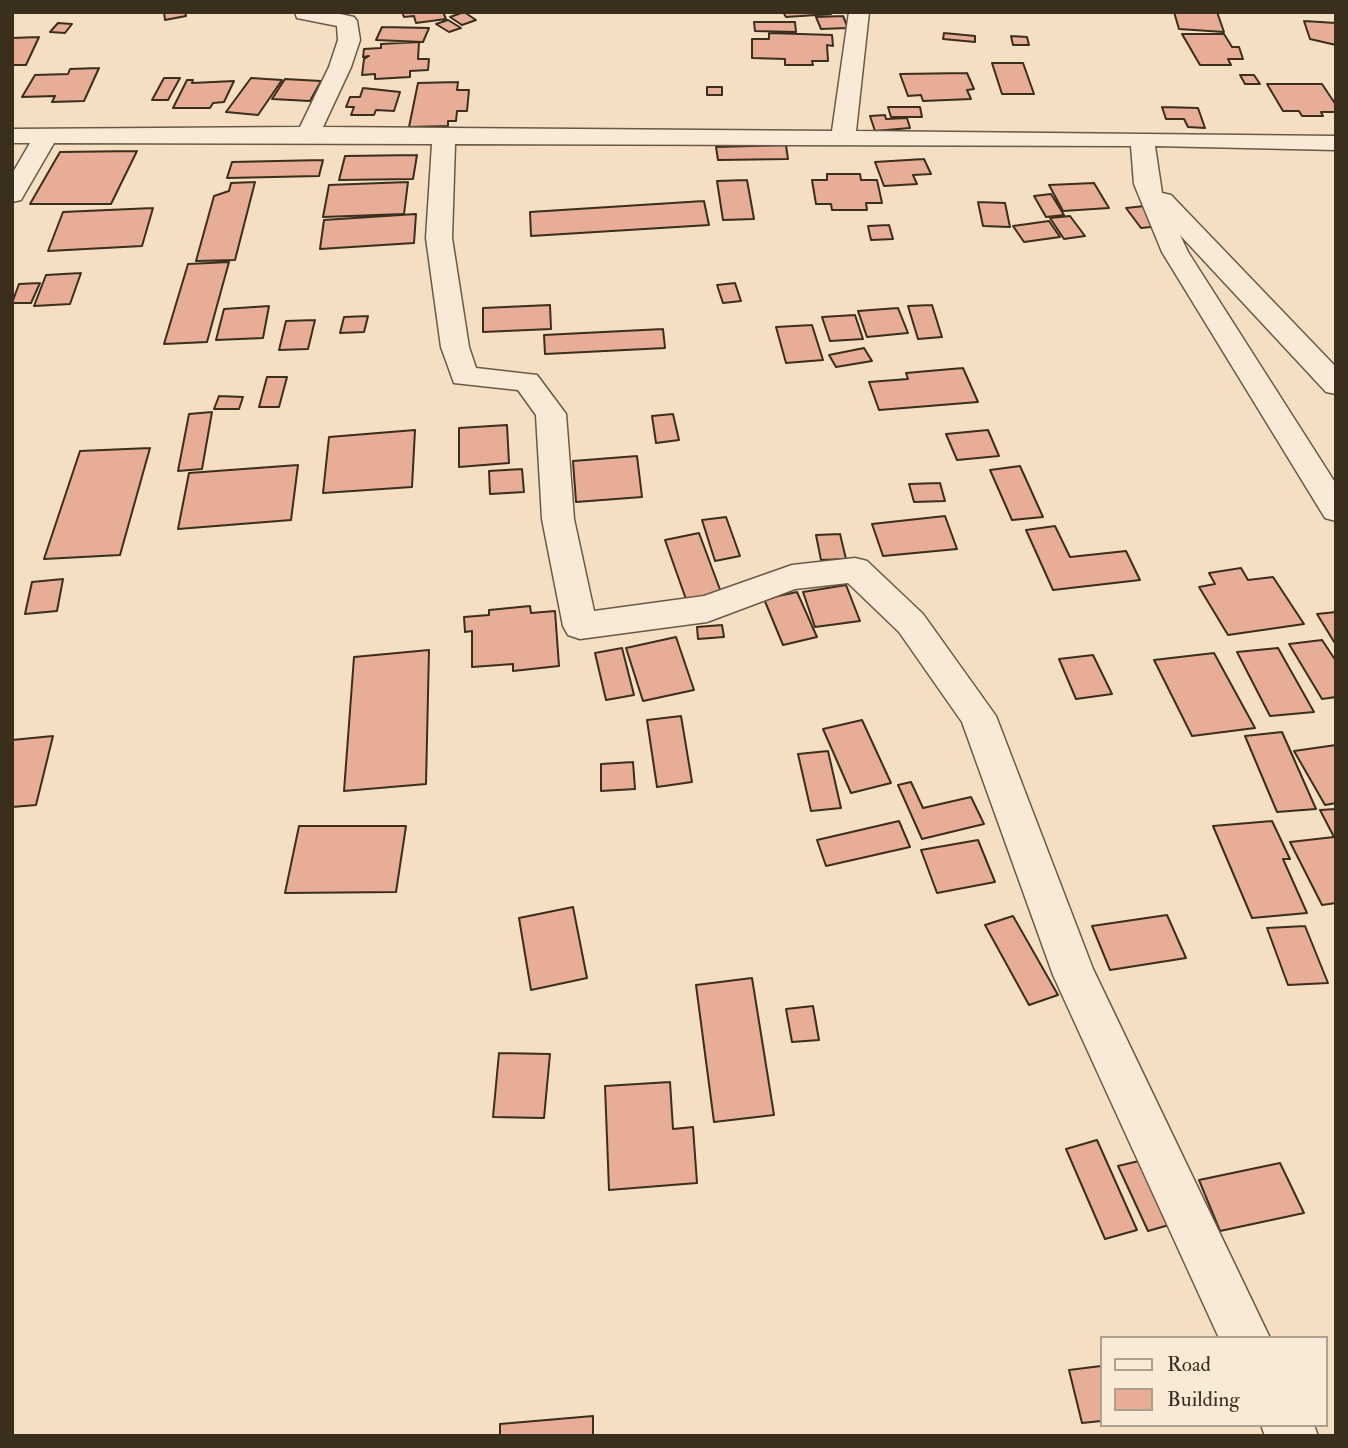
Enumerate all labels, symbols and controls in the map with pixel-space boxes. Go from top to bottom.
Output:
legend [1100,1336,1327,1427]
text: Road [1167,1351,1211,1378]
text: Building [1167,1386,1240,1413]

